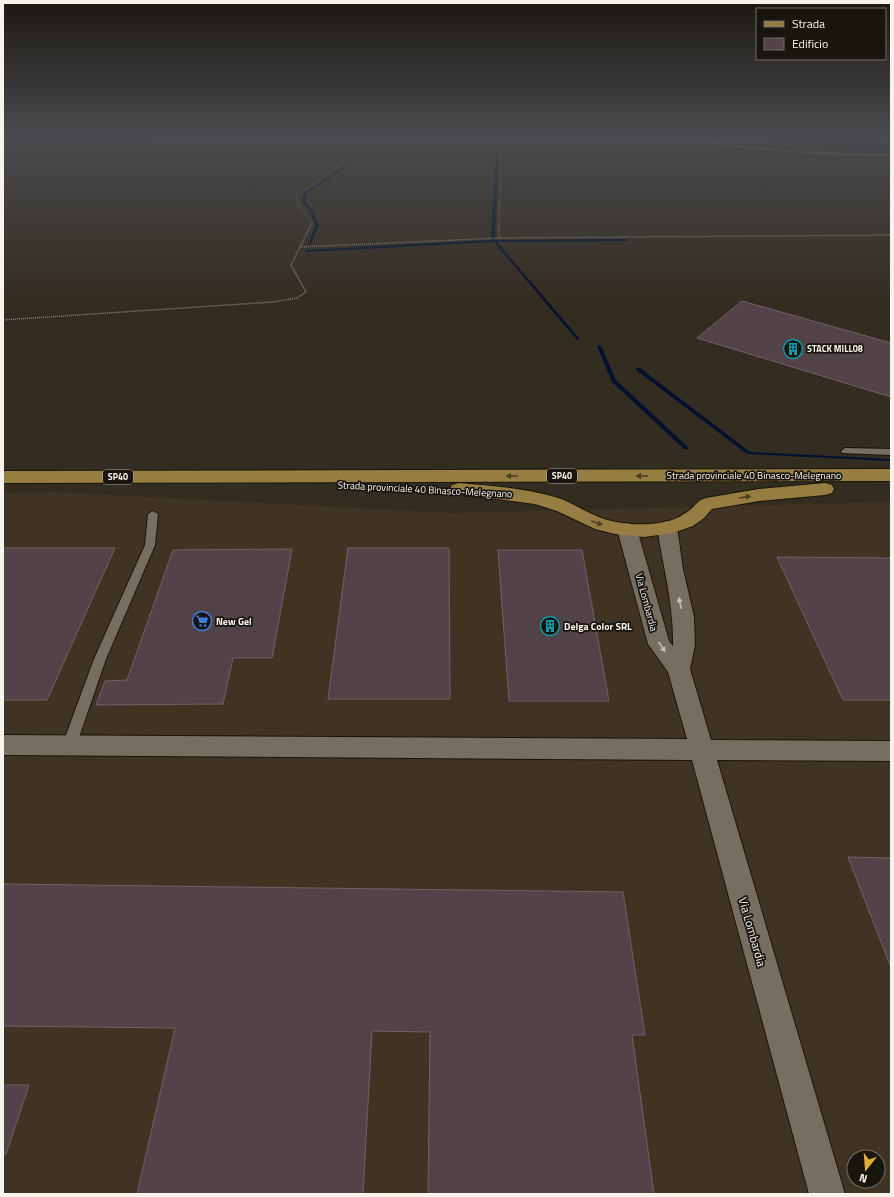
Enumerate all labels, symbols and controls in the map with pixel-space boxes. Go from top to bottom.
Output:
legend [756,8,886,60]
text: Strada [792,14,825,33]
text: Edificio [792,34,828,53]
building icon: STACK MILL08 [782,338,804,360]
place label: STACK MILL08 [807,342,863,355]
street label: Strada provinciale 40 Binasco-Melegnano [667,468,841,483]
road number: SP40 [547,469,577,483]
road number: SP40 [103,470,133,484]
one-way arrow [505,473,518,479]
one-way arrow [635,473,648,479]
street label: Strada provinciale 40 Binasco-Melegnano [337,477,513,502]
one-way arrow [739,494,751,500]
one-way arrow [591,520,603,526]
street label: Via Lombardia [632,571,661,633]
one-way arrow [677,597,683,610]
supermarket icon: New Gel [191,610,213,632]
place label: New Gel [216,614,252,629]
building icon: Delga Color SRL [539,615,561,637]
place label: Delga Color SRL [564,619,632,634]
one-way arrow [658,641,665,653]
street label: Via Lombardia [733,895,771,969]
north arrow [846,1149,886,1189]
text: N [857,1170,869,1187]

